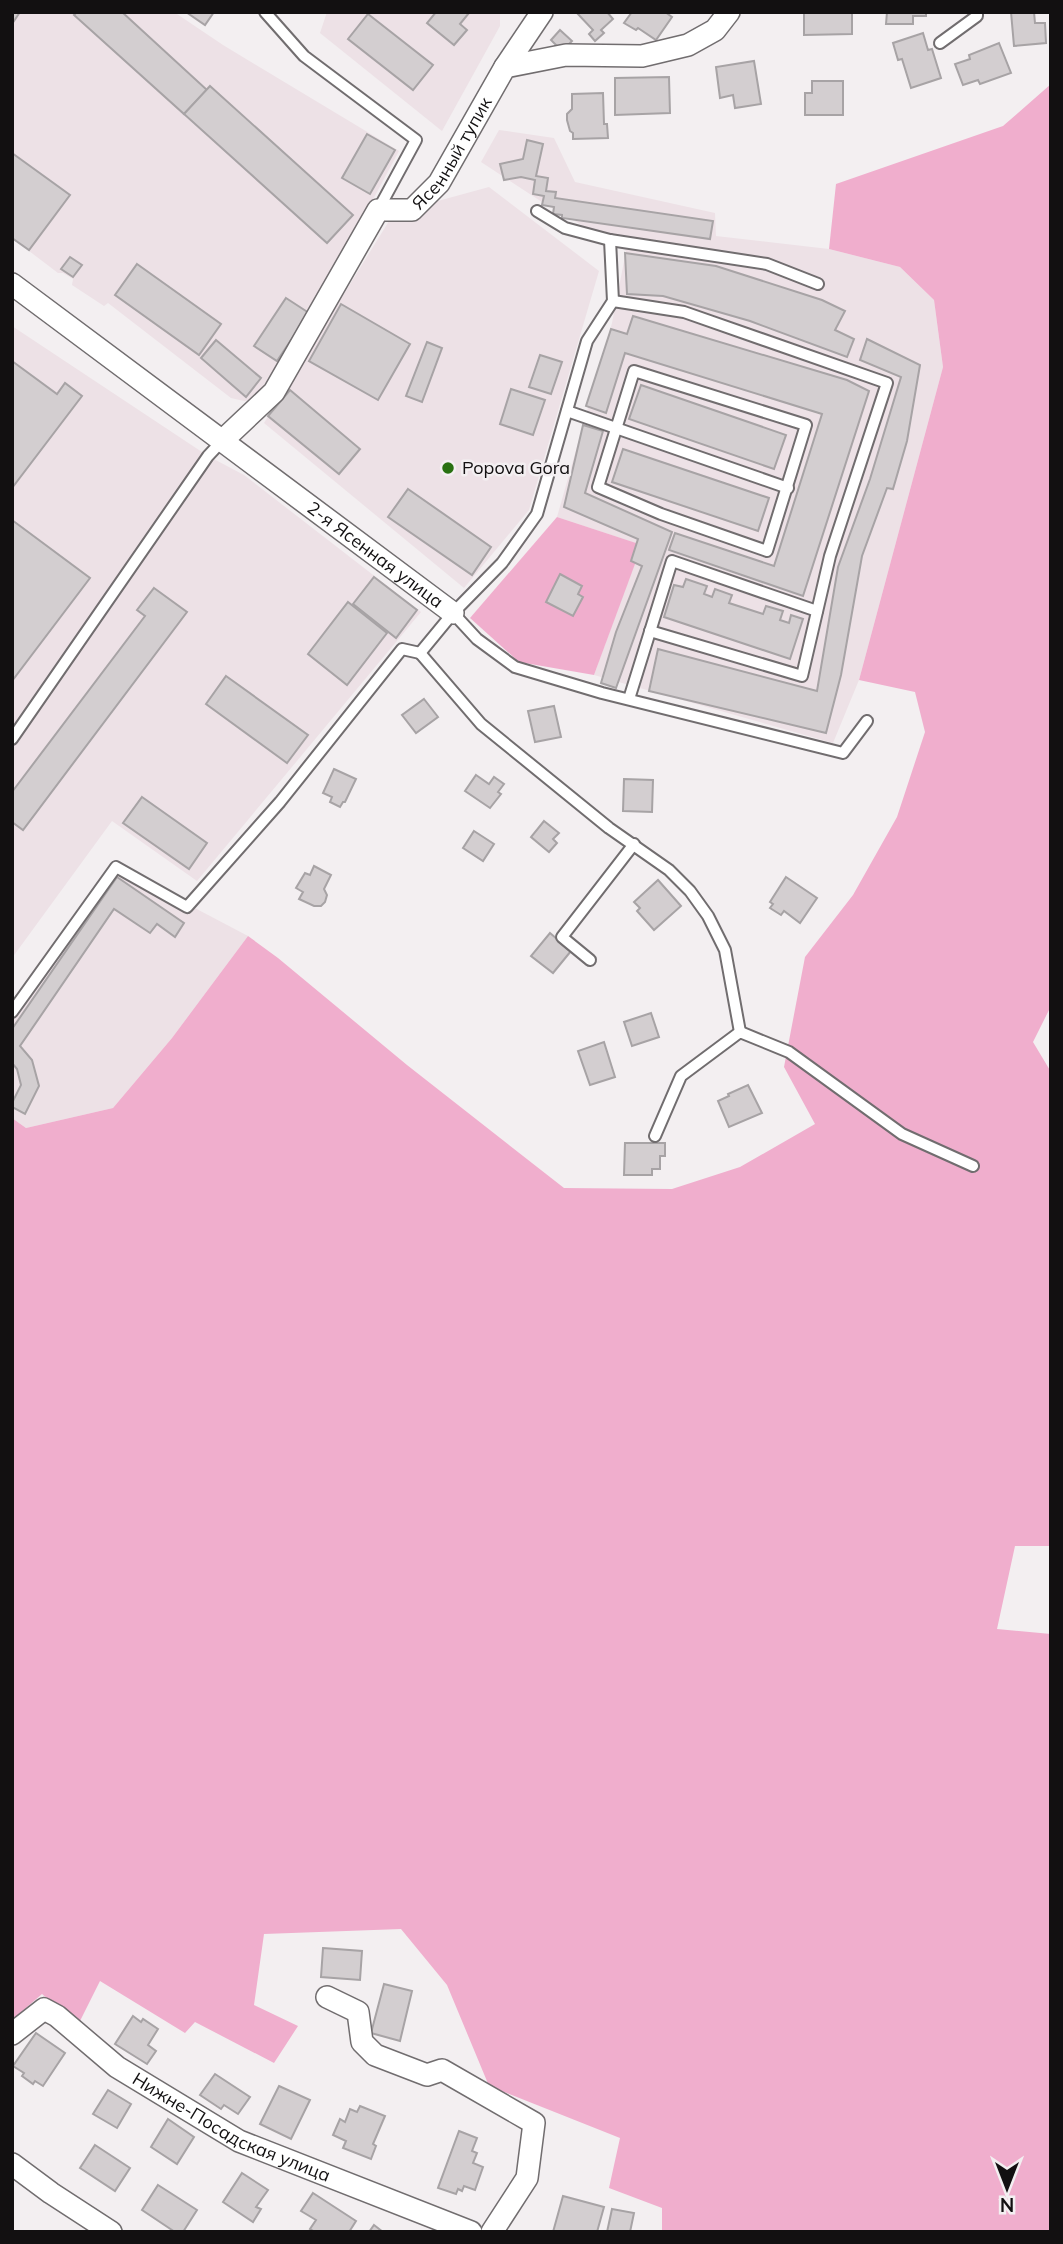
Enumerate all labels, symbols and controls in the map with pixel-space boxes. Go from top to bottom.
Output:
street label: Ясенный тупик [407,92,497,215]
place label: Popova Gora [462,456,570,479]
marker: Popova Gora [440,460,456,476]
street label: 2-я Ясенная улица [303,496,448,613]
street label: Нижне-Посадская улица [128,2067,334,2187]
north arrow [972,2153,1042,2223]
text: N [1000,2193,1014,2217]

